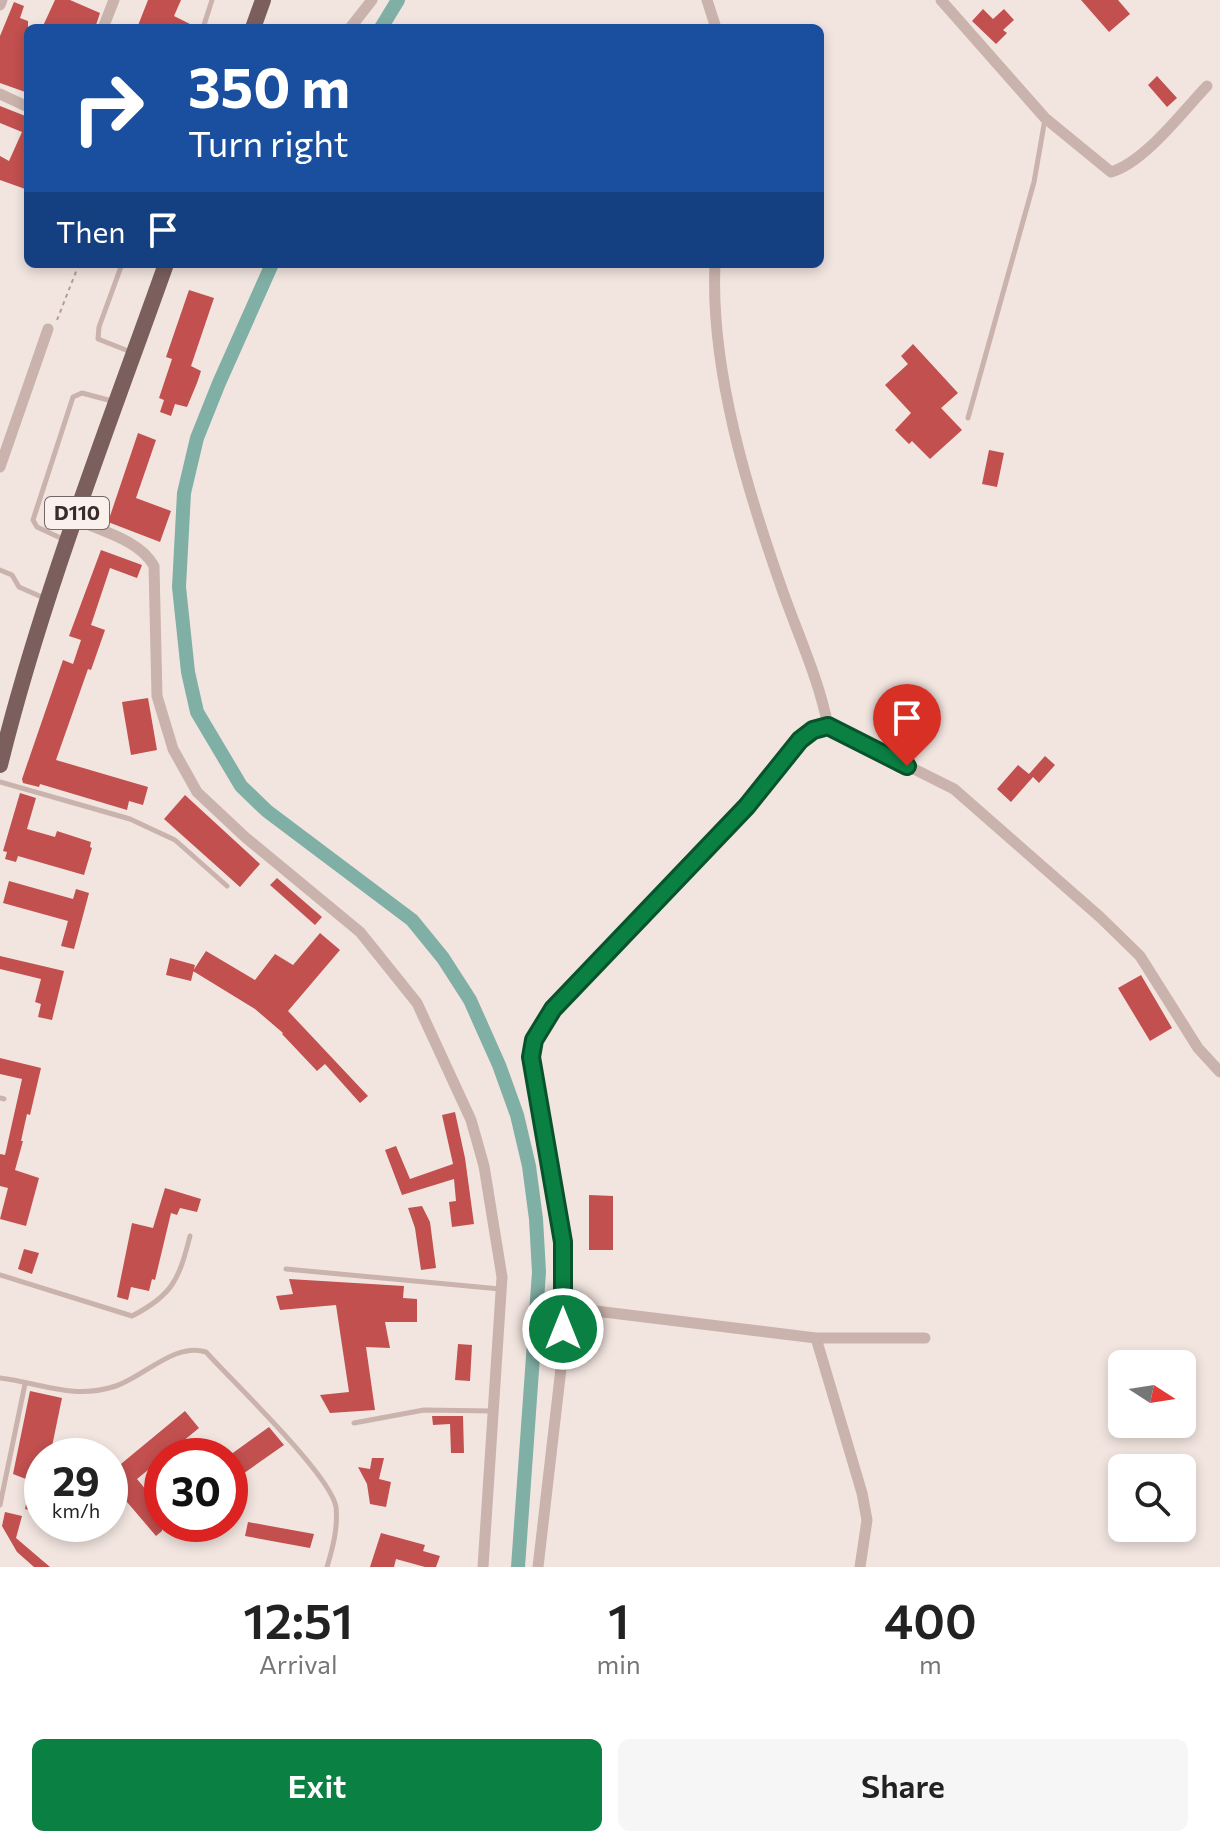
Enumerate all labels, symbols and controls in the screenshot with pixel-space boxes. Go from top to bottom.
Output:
text: 350 m [188,51,350,120]
icon: right [56,56,160,160]
text: Turn right [188,120,349,164]
icon: arrive [141,208,185,252]
text: Then [56,212,125,249]
road number: D110 [45,497,109,529]
pin [873,684,941,766]
icon: arrive [885,696,929,740]
position arrow [521,1287,605,1371]
north arrow [1108,1350,1196,1438]
map controls [1108,1350,1196,1542]
speed limit sign: 30 [144,1438,248,1542]
button: search [1108,1454,1196,1542]
text: 29 [52,1455,100,1504]
text: km/h [52,1498,100,1522]
text: 12:51 [243,1590,353,1649]
text: 1 [608,1590,629,1649]
text: 400 [884,1590,977,1649]
text: Arrival [259,1648,338,1679]
text: min [596,1648,641,1679]
text: m [919,1648,942,1679]
button: Exit [32,1739,602,1831]
button: Share [618,1739,1188,1831]

